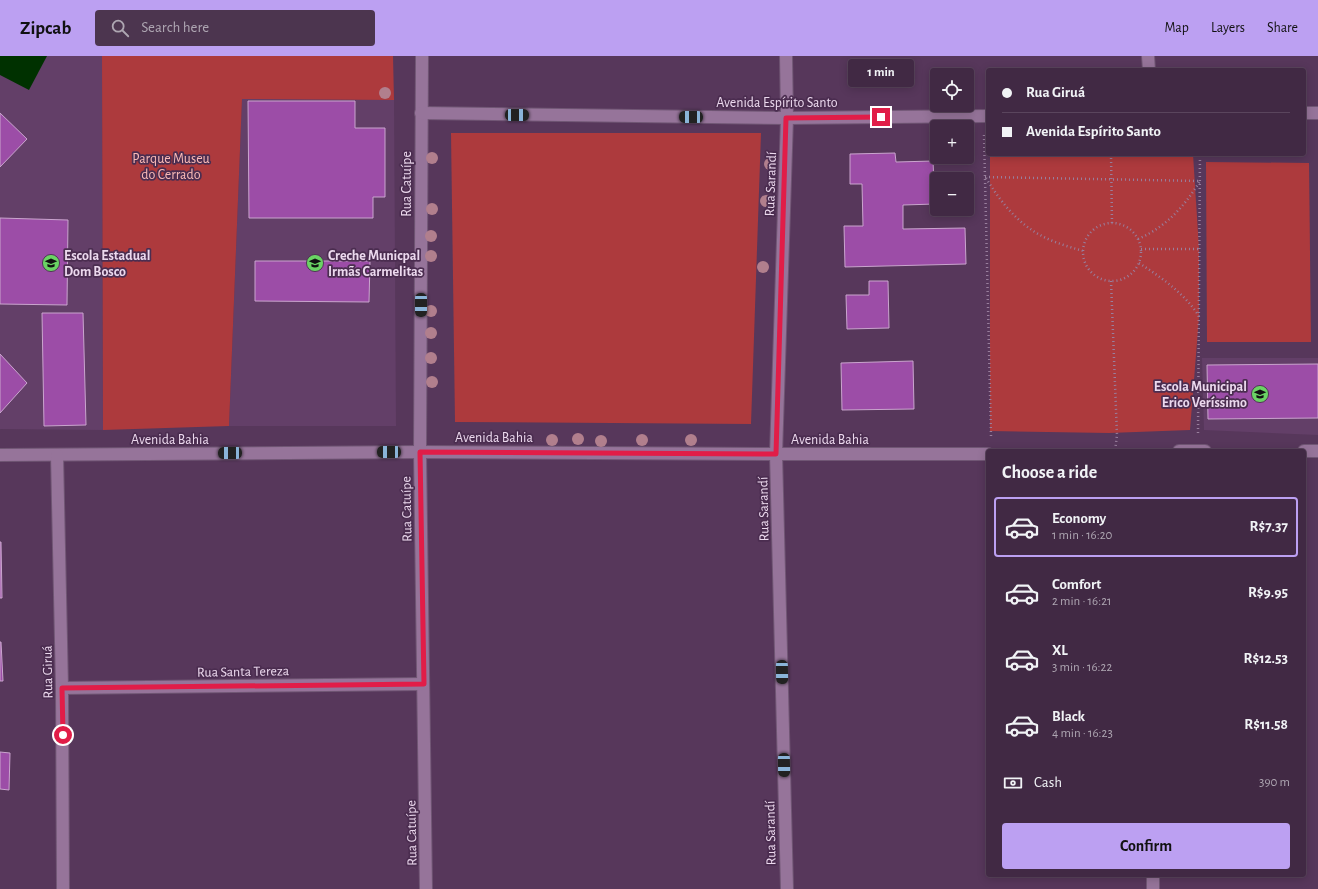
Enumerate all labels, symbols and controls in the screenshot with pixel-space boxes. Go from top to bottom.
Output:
search box [95,10,375,46]
icon: search [109,17,131,39]
text: Zipcab [20,19,71,38]
text: Search here [141,20,209,35]
text: Map [1164,21,1189,35]
text: Layers [1211,21,1245,35]
text: Share [1267,21,1298,35]
callout: 1 min [848,59,914,87]
text: 1 min [867,66,895,79]
map controls [930,68,974,216]
button: locate [930,68,974,112]
text: Rua Giruá [1026,85,1085,100]
street label: Avenida Espírito Santo [716,96,838,110]
route end [872,108,890,126]
car [505,109,529,121]
car [679,111,703,123]
button: + [930,120,974,164]
text: Avenida Espírito Santo [1026,124,1161,139]
street label: Rua Catuípe [400,151,414,217]
street label: Rua Sarandí [763,151,779,217]
park label: Parque Museu do Cerrado [132,152,210,182]
button: − [930,172,974,216]
place label: Escola Estadual Dom Bosco [64,249,150,279]
place label: Creche Municpal Irmãs Carmelitas [328,249,423,279]
school or university icon: Escola Estadual Dom Bosco [41,253,61,273]
school or university icon: Creche Municpal Irmãs Carmelitas [305,253,325,273]
car [415,293,427,317]
place label: Escola Municipal Erico Veríssimo [1154,380,1247,410]
school or university icon: Escola Municipal Erico Veríssimo [1250,384,1270,404]
street label: Avenida Bahia [455,431,533,445]
street label: Avenida Bahia [131,433,209,447]
street label: Avenida Bahia [791,433,869,447]
car [377,446,401,458]
car [218,447,242,459]
text: Choose a ride [1002,464,1097,482]
street label: Rua Catuípe [399,476,415,542]
street label: Rua Sarandí [756,476,772,541]
icon: car [1004,509,1040,545]
text: Economy [1052,511,1106,526]
text: R$7.37 [1250,519,1288,534]
text: 1 min · 16:20 [1052,529,1112,542]
icon: car [1004,575,1040,611]
text: Comfort [1052,577,1101,592]
text: R$9.95 [1248,585,1288,600]
text: 2 min · 16:21 [1052,595,1112,608]
icon: car [1004,641,1040,677]
text: XL [1052,643,1068,658]
street label: Rua Giruá [41,645,55,699]
text: R$12.53 [1244,651,1288,666]
car [776,660,788,684]
text: 3 min · 16:22 [1052,661,1112,674]
street label: Rua Santa Tereza [197,664,290,680]
icon: car [1004,707,1040,743]
text: Black [1052,709,1085,724]
text: R$11.58 [1244,717,1288,732]
route start [54,726,72,744]
text: 4 min · 16:23 [1052,727,1113,740]
car [778,753,790,777]
icon: cash [1002,772,1024,794]
text: Cash [1034,775,1062,790]
text: 390 m [1259,776,1290,789]
street label: Rua Catuípe [404,800,420,866]
street label: Rua Sarandí [763,800,779,865]
button: Confirm [1002,823,1290,869]

